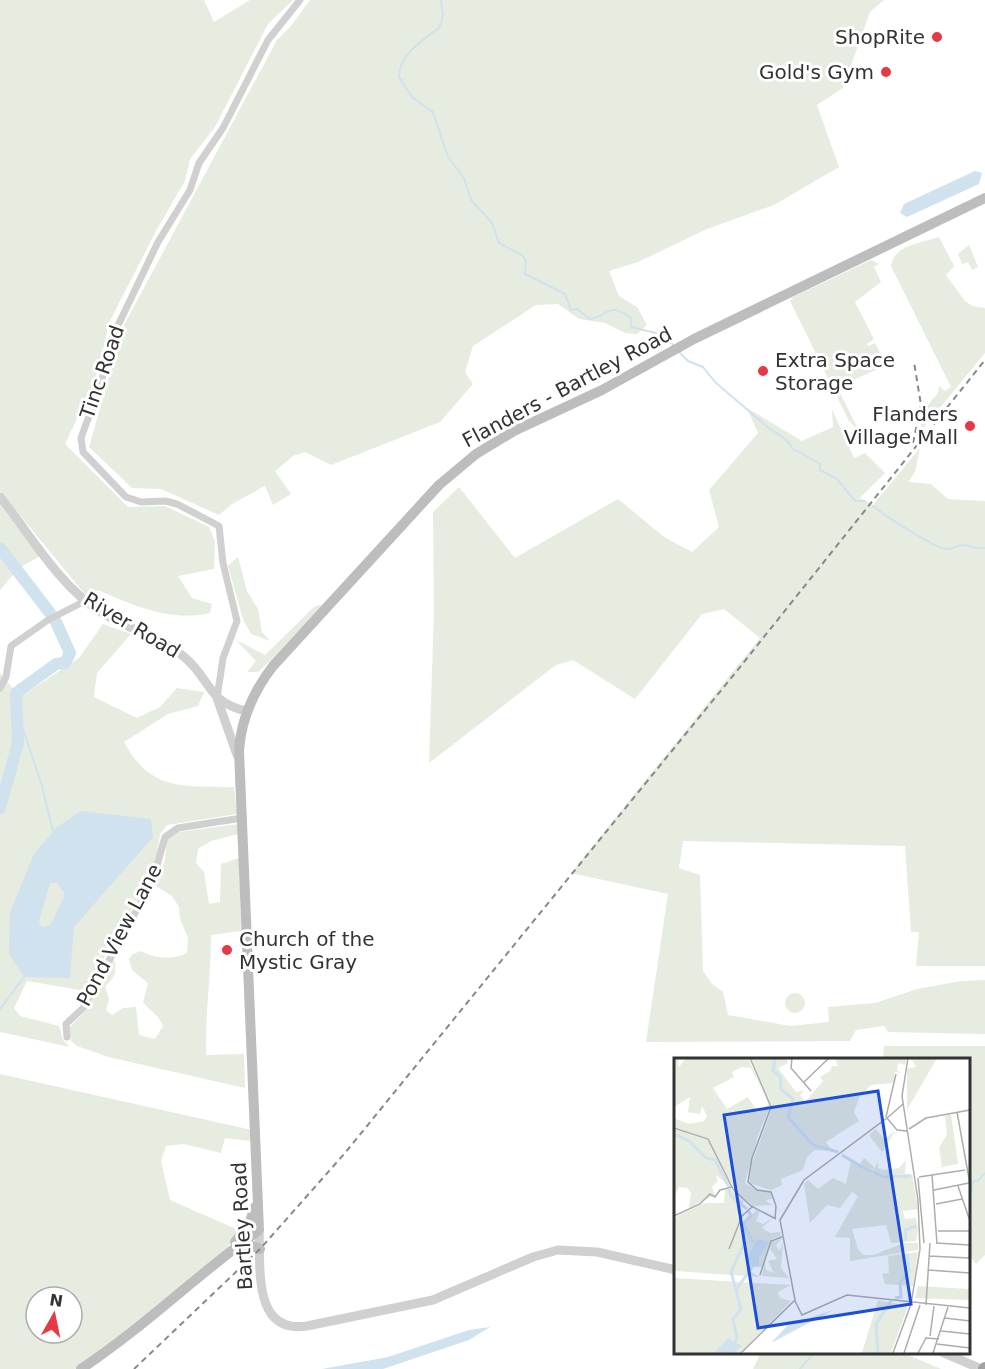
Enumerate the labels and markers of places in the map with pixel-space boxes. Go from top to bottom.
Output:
place label: ShopRite [835,25,925,49]
marker: ShopRite [930,30,944,44]
place label: Gold's Gym [759,60,874,84]
marker: Gold's Gym [879,65,893,79]
place label: Extra Space Storage [775,348,895,395]
marker: Extra Space Storage [756,364,770,378]
place label: Flanders Village Mall [844,402,958,449]
marker: Flanders Village Mall [963,419,977,433]
place label: Church of the Mystic Gray [239,927,375,974]
marker: Church of the Mystic Gray [220,943,234,957]

